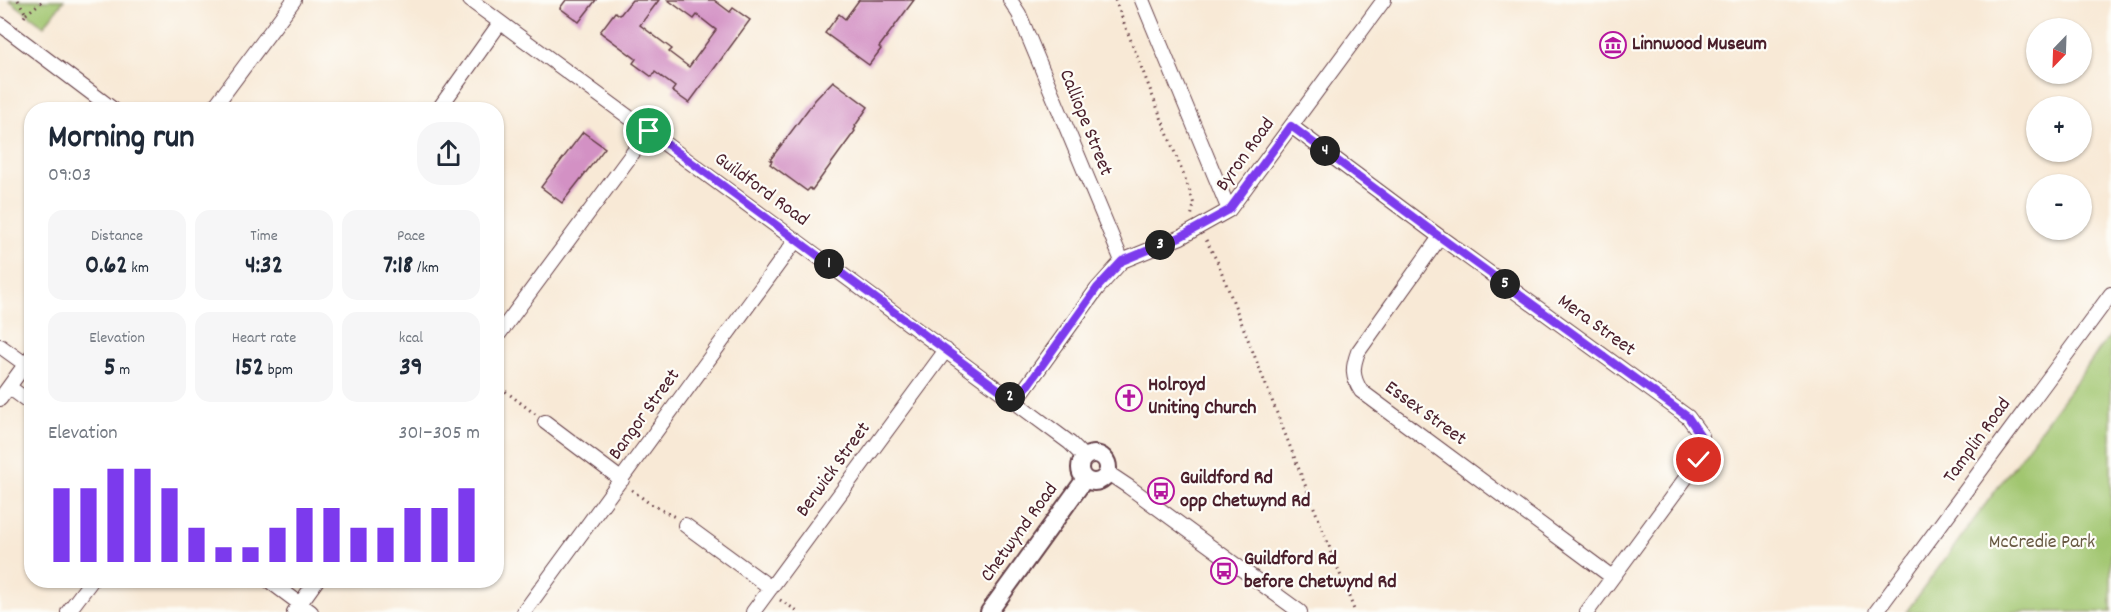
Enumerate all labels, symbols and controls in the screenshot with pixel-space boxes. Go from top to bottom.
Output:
north arrow [2026,18,2092,84]
map controls [2026,18,2092,240]
museum icon: Linnwood Museum [1598,30,1628,60]
place label: Linnwood Museum [1632,31,1767,59]
street label: Calliope Street [1051,66,1119,180]
button: + [2026,96,2092,162]
pin [623,105,674,156]
street label: Byron Road [1210,112,1282,198]
icon: arrive [632,114,665,147]
text: Morning run [48,116,195,163]
button: share [417,122,480,185]
pin: 4 [1310,136,1340,166]
text: 4 [1322,139,1328,162]
street label: Guildford Road [708,146,814,234]
text: 09:03 [48,162,91,190]
button: − [2026,174,2092,240]
text: Distance [91,225,143,248]
text: Time [250,225,278,248]
text: Pace [397,225,425,248]
pin: 3 [1145,230,1175,260]
text: 3 [1156,233,1164,256]
text: 0.62 [85,248,128,285]
text: 4:32 [245,248,283,285]
text: 7:18 [383,248,413,285]
pin: 1 [814,249,844,279]
text: 1 [827,252,831,275]
text: km [128,257,149,280]
text: /km [413,257,439,280]
pin: 5 [1490,269,1520,299]
text: 5 [1501,272,1509,295]
street label: Mera Street [1551,288,1641,364]
text: Elevation [89,327,145,350]
text: Heart rate [232,327,296,350]
text: kcal [399,327,423,350]
text: 5 [104,350,116,387]
text: 152 [235,350,264,387]
text: 39 [399,350,423,387]
text: m [116,359,130,382]
text: bpm [264,359,293,382]
street label: Bangor Street [602,364,688,466]
place label: Holroyd Uniting Church [1148,372,1256,423]
street label: Essex Street [1378,375,1472,453]
pin: 2 [995,382,1025,412]
church icon: Holroyd Uniting Church [1114,383,1144,413]
text: 2 [1007,385,1014,408]
street label: Tamplin Road [1937,392,2019,490]
street label: Berwick Street [790,417,878,523]
text: Elevation [48,420,118,448]
text: 301–305 m [399,420,480,448]
pin [1673,434,1724,485]
icon: check [1682,443,1715,476]
place label: Guildford Rd opp Chetwynd Rd [1180,465,1310,516]
bus stop icon: Guildford Rd opp Chetwynd Rd [1146,476,1176,506]
street label: Chetwynd Road [974,478,1066,588]
park label: McCredie Park [1989,529,2095,557]
place label: Guildford Rd before Chetwynd Rd [1244,546,1397,597]
bus stop icon: Guildford Rd before Chetwynd Rd [1209,556,1239,586]

